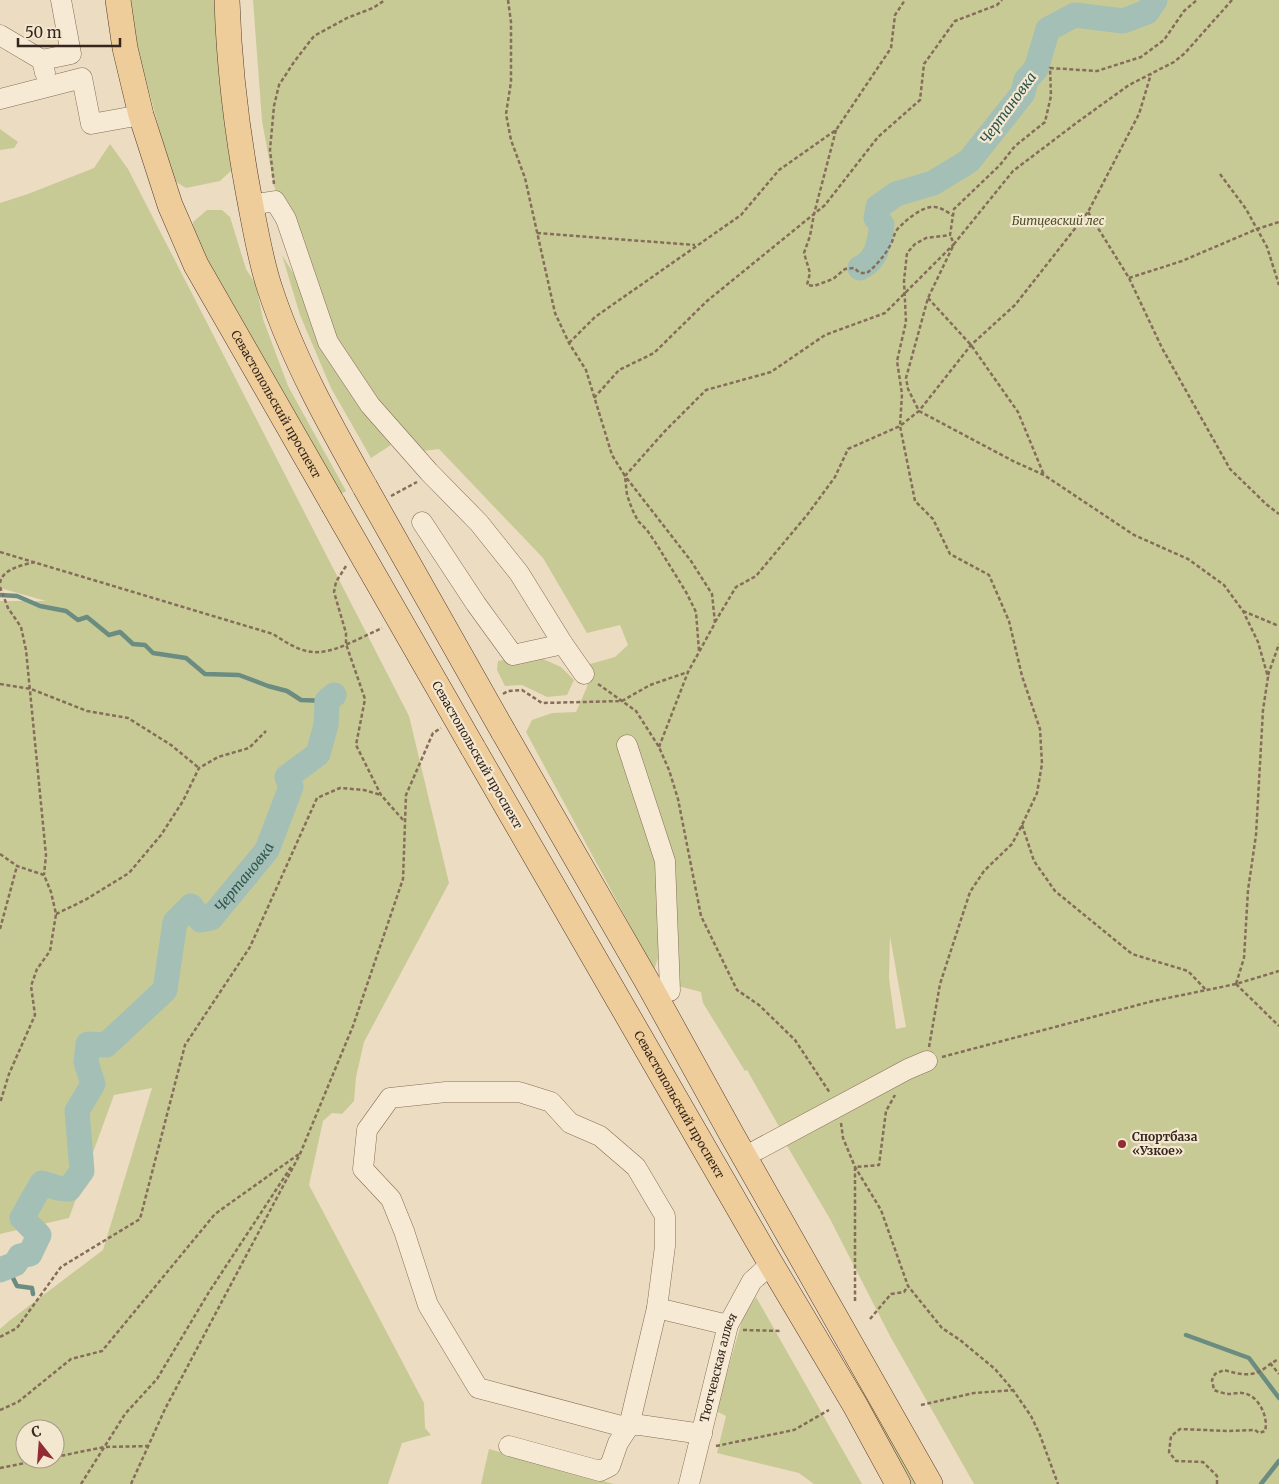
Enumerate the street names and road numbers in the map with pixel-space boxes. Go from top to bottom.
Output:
street label: Севастопольский проспект [228,327,325,481]
street label: Севастопольский проспект [429,678,526,831]
street label: Севастопольский проспект [631,1028,728,1181]
street label: Тютчевская аллея [696,1310,740,1424]

